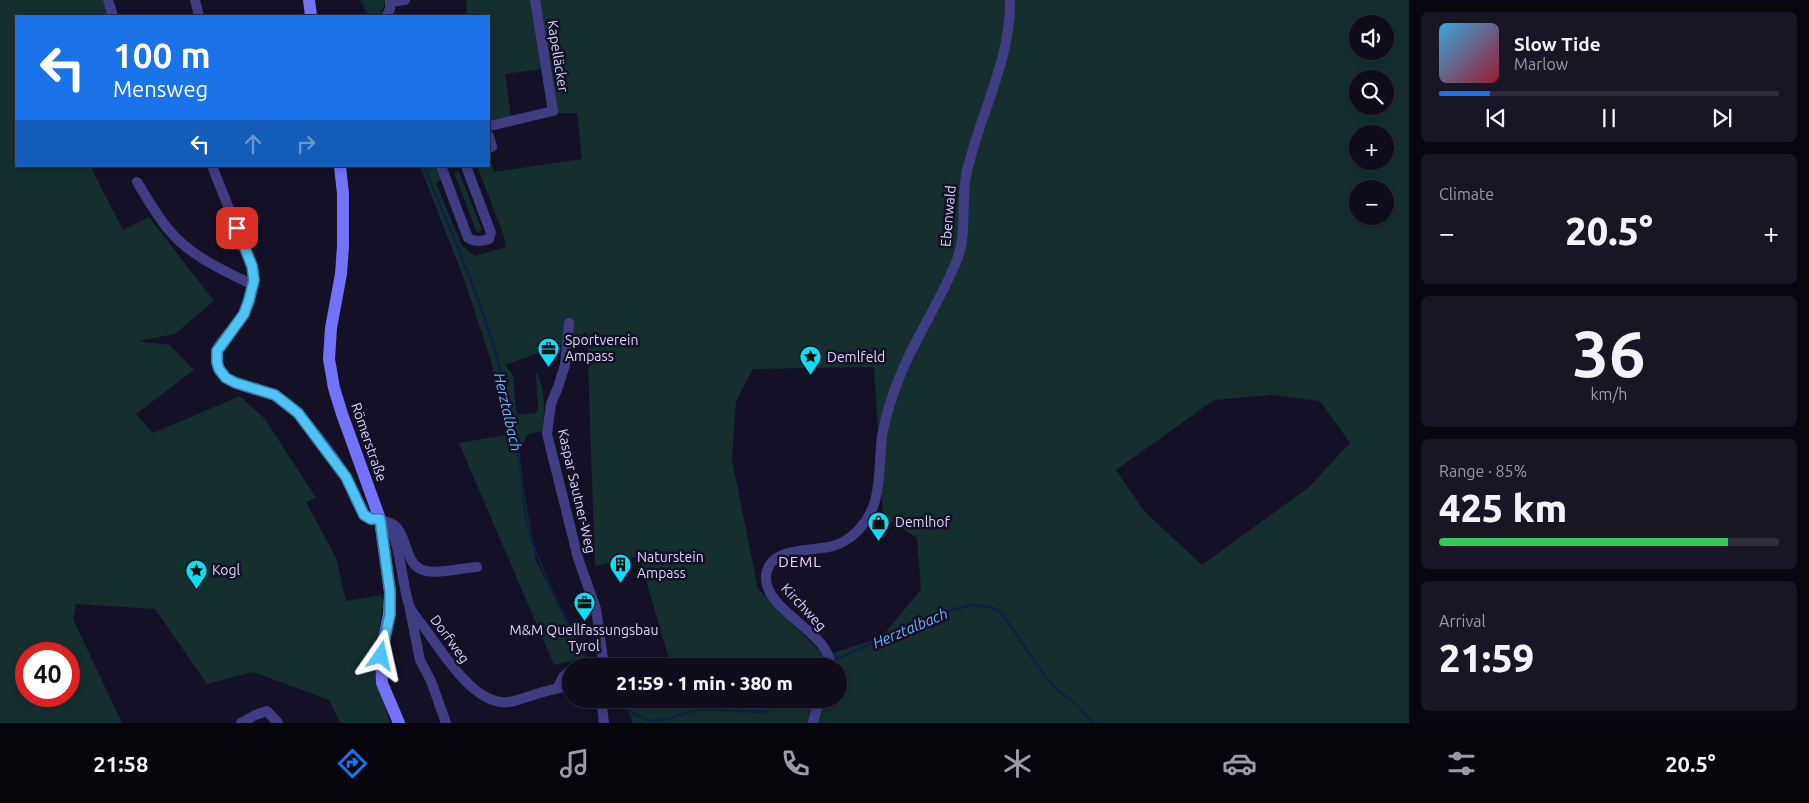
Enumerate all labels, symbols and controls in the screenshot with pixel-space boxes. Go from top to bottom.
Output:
map controls [1349,15,1394,225]
button: sound [1349,15,1394,60]
street label: Kapelläcker [544,19,572,94]
text: Slow Tide [1514,33,1601,55]
icon: left [30,35,95,100]
text: 100 m [113,35,211,75]
text: Marlow [1514,55,1568,73]
button: search [1349,70,1394,115]
text: Mensweg [113,76,208,101]
icon: previous [1482,104,1510,132]
icon: pause [1595,104,1623,132]
icon: next [1708,104,1736,132]
button: + [1349,125,1394,170]
icon: left [186,130,214,158]
icon: ahead [239,130,267,158]
icon: right [292,130,320,158]
button: − [1349,180,1394,225]
street label: Ebenwald [937,185,959,247]
text: Climate [1439,185,1494,203]
pin [216,207,258,249]
text: 20.5° [1565,210,1653,252]
icon: arrive [223,214,251,242]
text: − [1439,217,1455,248]
text: + [1763,217,1779,248]
text: 36 [1572,316,1646,389]
place label: Sportverein Ampass [565,332,639,364]
office icon: Sportverein Ampass [537,336,561,367]
place icon: Demlfeld [799,345,823,376]
place label: Demlfeld [827,349,885,365]
water label: Herztalbach [491,371,525,453]
text: km/h [1591,385,1627,403]
street label: Römerstraße [348,401,390,483]
street label: Kaspar Sautner-Weg [555,427,599,555]
text: Range · 85% [1439,462,1527,480]
text: 425 km [1439,487,1567,529]
shop icon: Demlhof [867,510,891,541]
place label: Demlhof [895,514,951,530]
place label: Naturstein Ampass [637,549,704,581]
building icon: Naturstein Ampass [609,553,633,584]
district label: DEML [778,553,822,570]
place icon: Kogl [184,558,208,589]
place label: Kogl [212,562,241,578]
street label: Kirchweg [778,580,830,634]
office icon: M&M Quellfassungsbau Tyrol [572,590,596,621]
water label: Herztalbach [870,605,950,651]
street label: Dorfweg [427,612,473,666]
text: Arrival [1439,612,1486,630]
place label: M&M Quellfassungsbau Tyrol [510,622,658,654]
position arrow [354,629,406,681]
text: 21:59 [1439,637,1534,679]
speed limit sign: 40 [15,642,80,707]
text: 21:59 · 1 min · 380 m [616,672,793,694]
icon: directions [335,746,370,781]
icon: music [557,746,592,781]
icon: phone [778,746,813,781]
icon: climate [1000,746,1035,781]
icon: car [1222,746,1257,781]
icon: filters [1444,746,1479,781]
text: 21:58 [93,751,148,776]
text: 20.5° [1665,751,1716,776]

